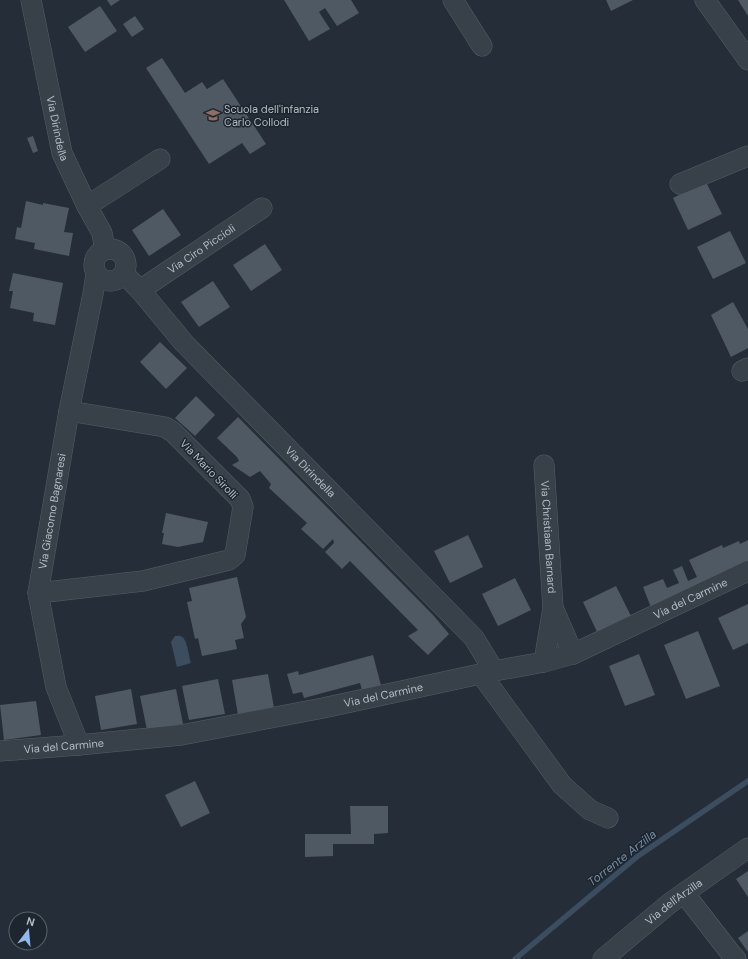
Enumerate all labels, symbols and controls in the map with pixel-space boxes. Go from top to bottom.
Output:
street label: Via Dirindella [44,95,72,163]
place label: Scuola dell'infanzia Carlo Collodi [224,102,319,129]
school or university icon: Scuola dell'infanzia Carlo Collodi [205,107,221,123]
street label: Via Ciro Piccioli [165,221,238,276]
street label: Via Mario Sirolli [177,436,241,502]
street label: Via Dirindella [282,443,339,500]
street label: Via Giacomo Bagnaresi [35,452,69,570]
street label: Via Christiaan Barnard [538,480,559,594]
street label: Via del Carmine [651,575,730,622]
street label: Via del Carmine [343,680,424,710]
street label: Via del Carmine [23,736,105,756]
water label: Torrente Arzilla [584,826,660,890]
street label: Via dell'Arzilla [642,876,705,928]
north arrow [8,911,48,951]
text: N [25,914,37,929]

